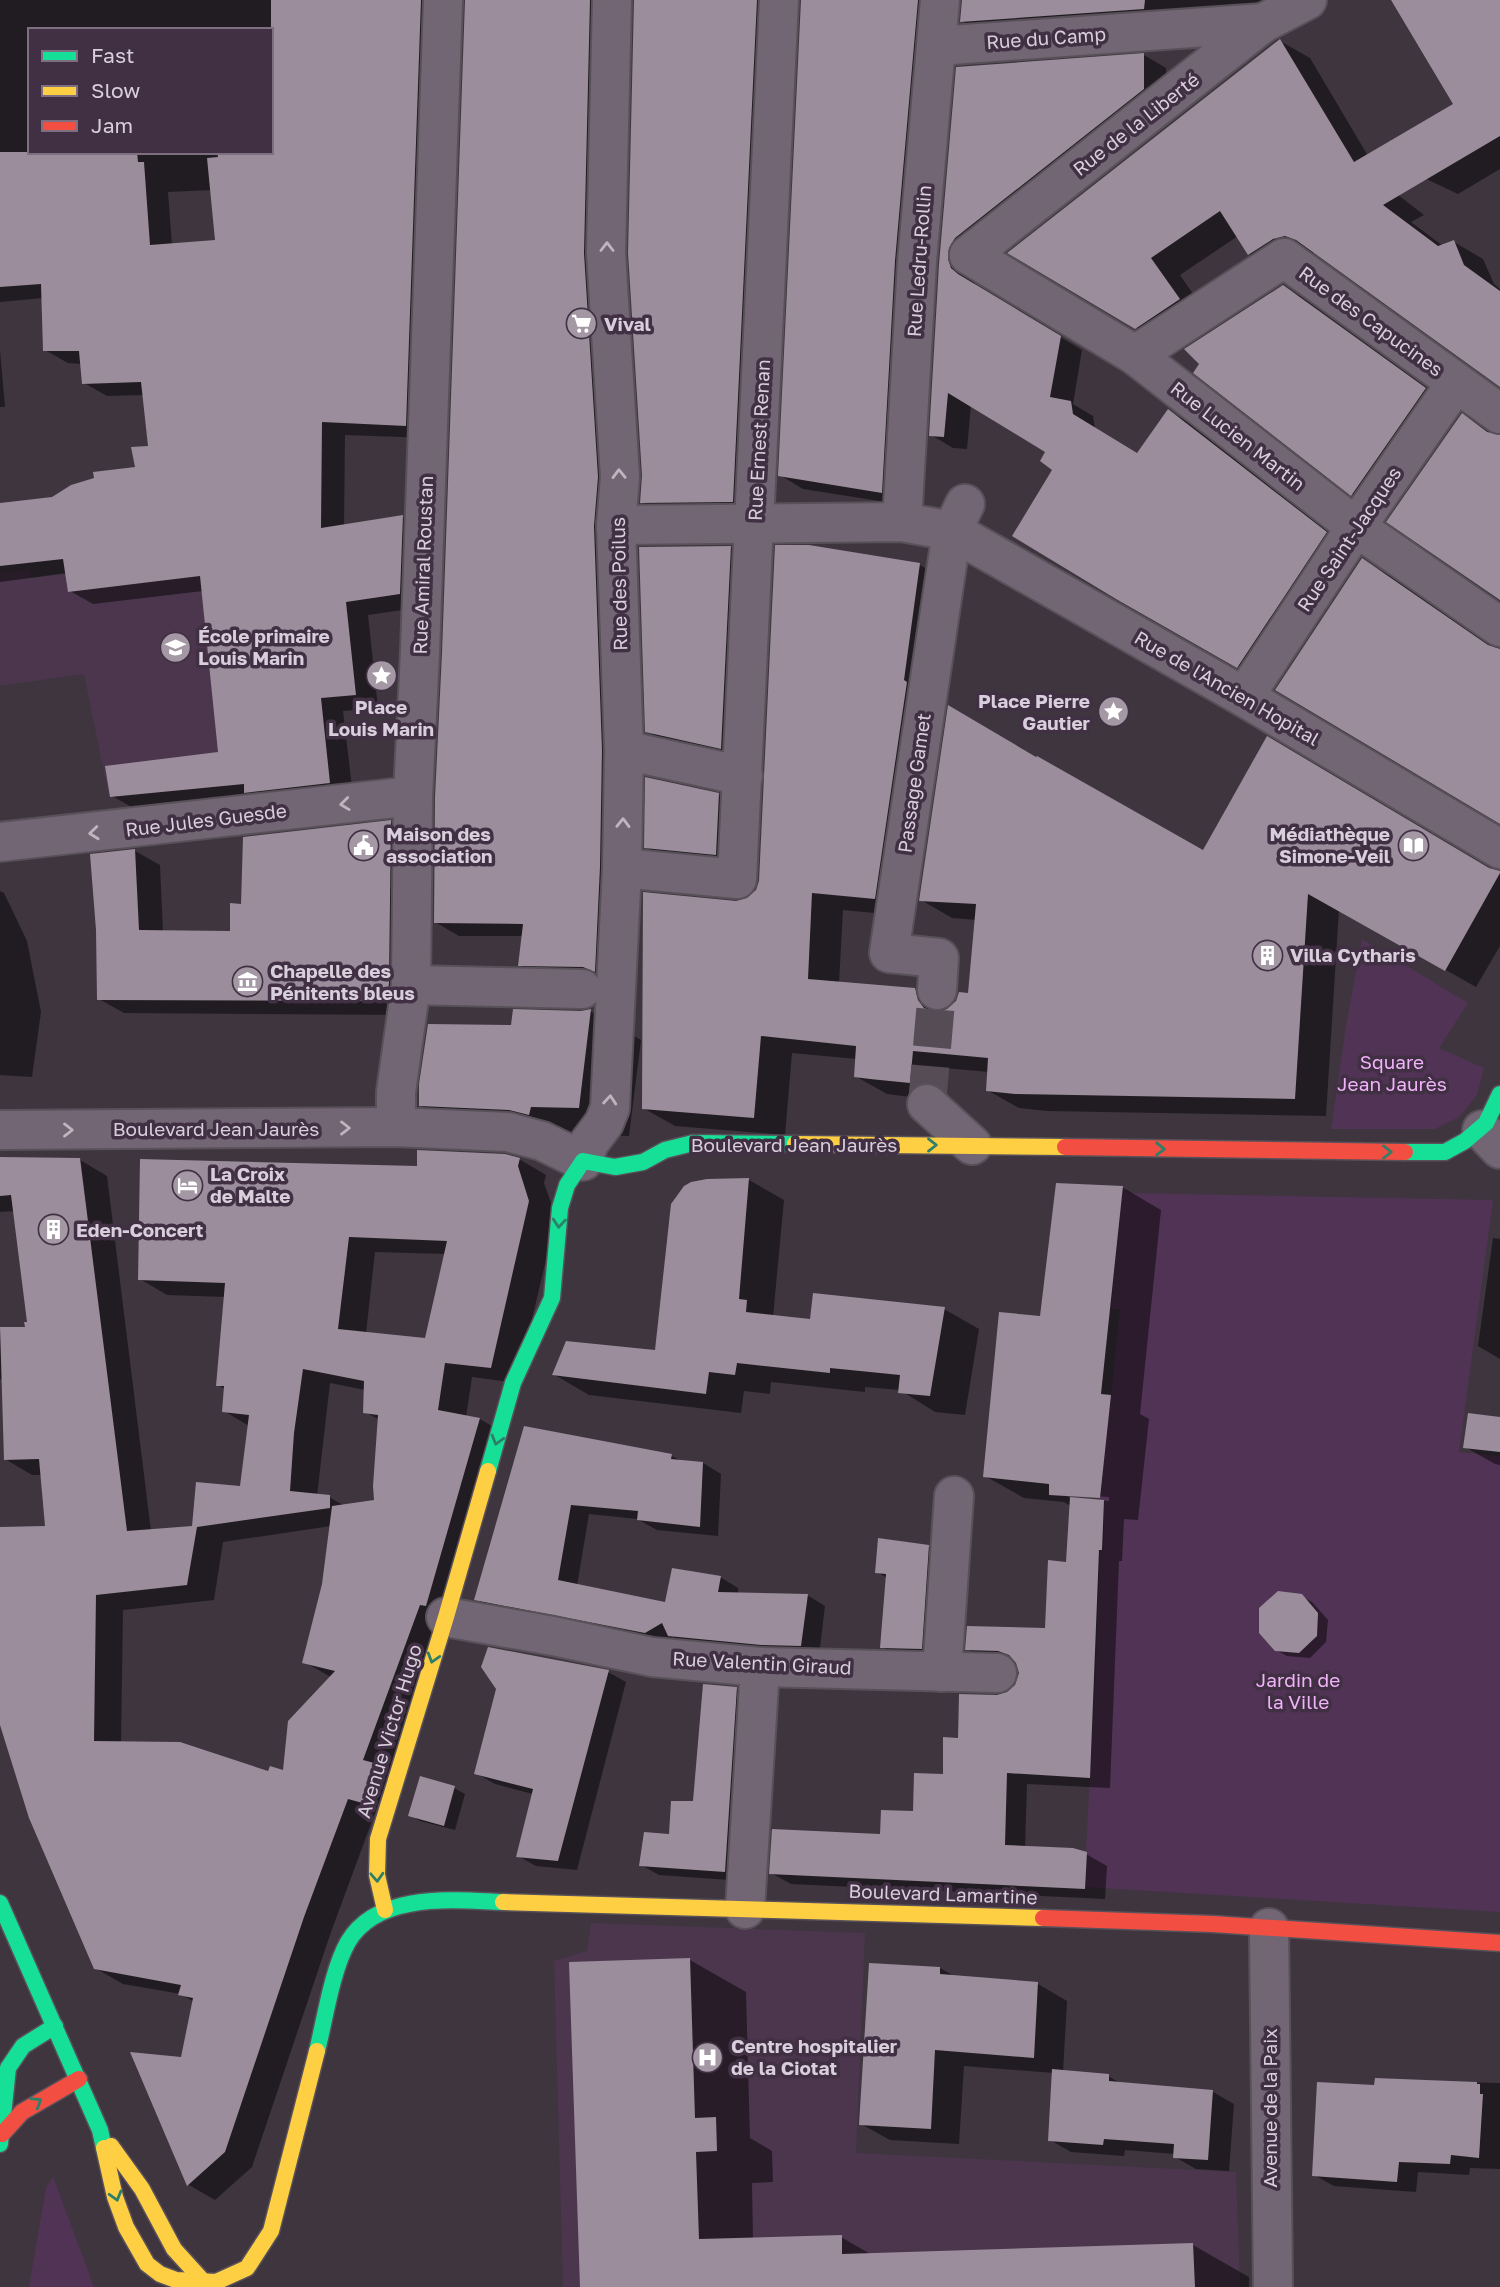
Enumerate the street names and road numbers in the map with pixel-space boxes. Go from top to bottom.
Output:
street label: Rue du Camp [985,22,1107,53]
street label: Rue de la Liberté [1068,67,1203,180]
street label: Rue Ledru-Rollin [902,184,935,338]
street label: Rue des Capucines [1295,261,1448,381]
street label: Rue Ernest Renan [743,359,774,521]
street label: Rue Lucien Martin [1167,376,1310,495]
street label: Rue Saint-Jacques [1292,462,1406,615]
street label: Rue Amiral Roustan [408,475,437,655]
street label: Rue des Poilus [606,517,631,651]
street label: Rue de l'Ancien Hopital [1131,625,1324,750]
street label: Passage Gamet [892,712,935,854]
street label: Rue Jules Guesde [124,798,288,841]
street label: Boulevard Jean Jaurès [113,1117,319,1140]
street label: Boulevard Jean Jaurès [691,1133,897,1156]
street label: Avenue Victor Hugo [351,1641,426,1820]
street label: Rue Valentin Giraud [672,1646,852,1679]
street label: Boulevard Lamartine [848,1879,1038,1908]
street label: Avenue de la Paix [1258,2028,1281,2188]

